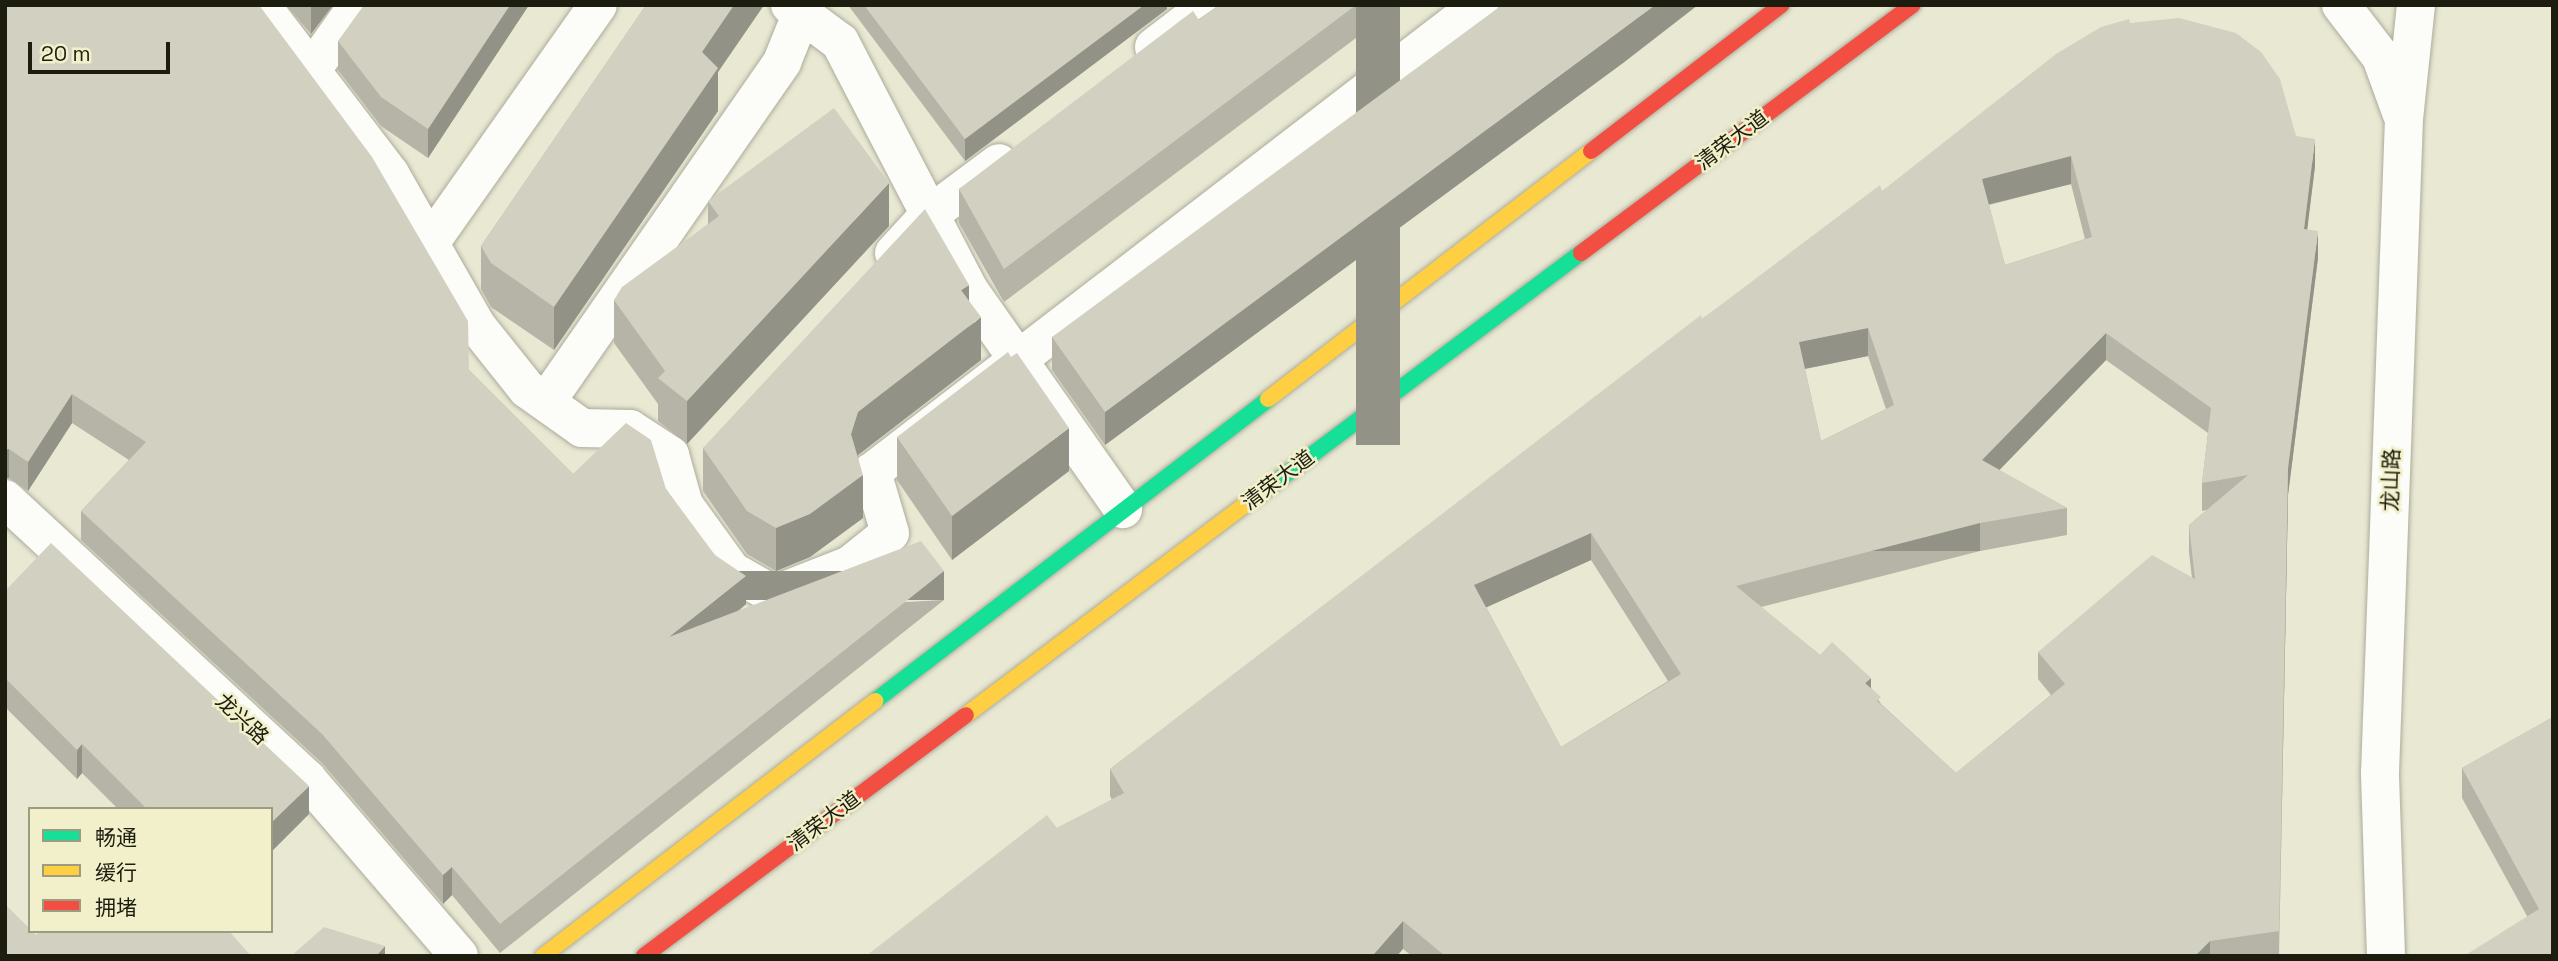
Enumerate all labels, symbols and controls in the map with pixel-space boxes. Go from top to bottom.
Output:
scale bar [32,28,173,72]
text: 20 m [41,40,91,67]
street label: 清荣大道 [1691,105,1773,175]
street label: 清荣大道 [1237,445,1319,515]
street label: 龙山路 [2377,448,2405,512]
street label: 龙兴路 [210,688,274,750]
street label: 清荣大道 [783,786,865,856]
legend [28,807,273,933]
text: 畅通 [95,824,137,851]
text: 缓行 [95,859,137,886]
text: 拥堵 [95,894,137,921]

